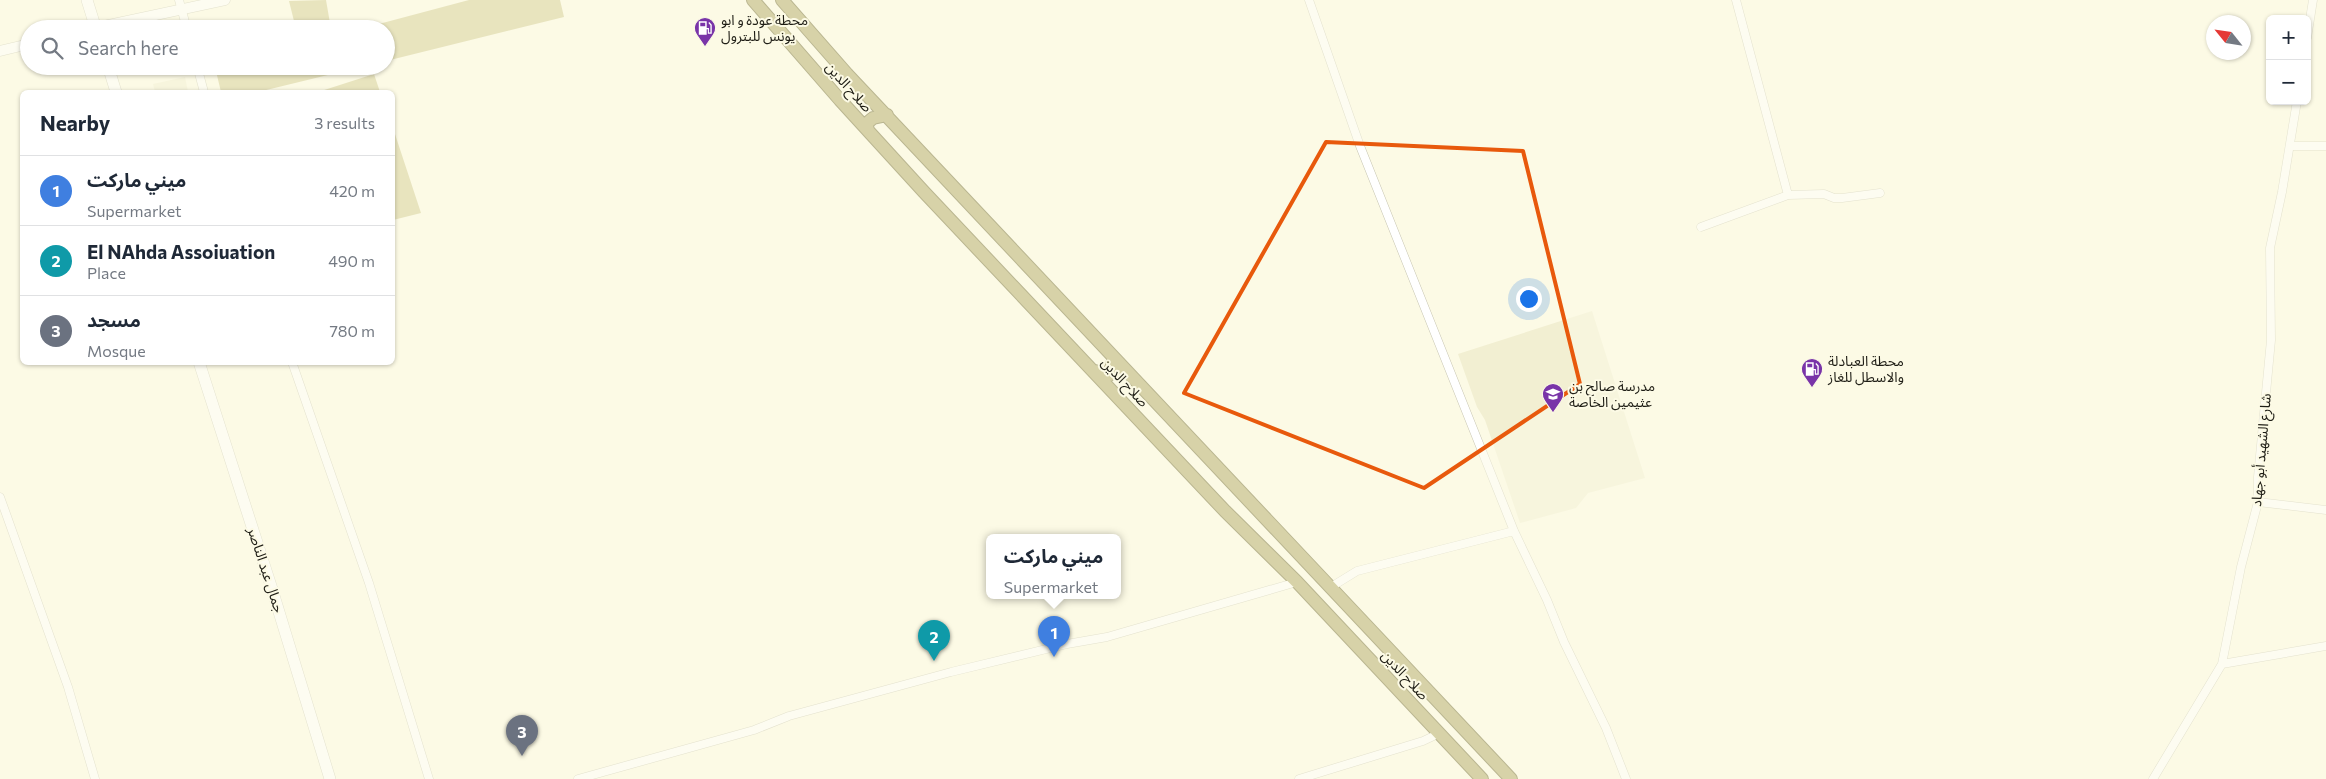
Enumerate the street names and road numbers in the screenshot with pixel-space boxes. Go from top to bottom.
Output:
street label: صلاح الدين [820,58,876,117]
street label: صلاح الدين [1096,353,1153,412]
street label: شارع الشهيد أبو جهاد [2247,393,2277,508]
street label: جمال عبد الناصر [243,524,288,615]
street label: صلاح الدين [1376,646,1433,705]

